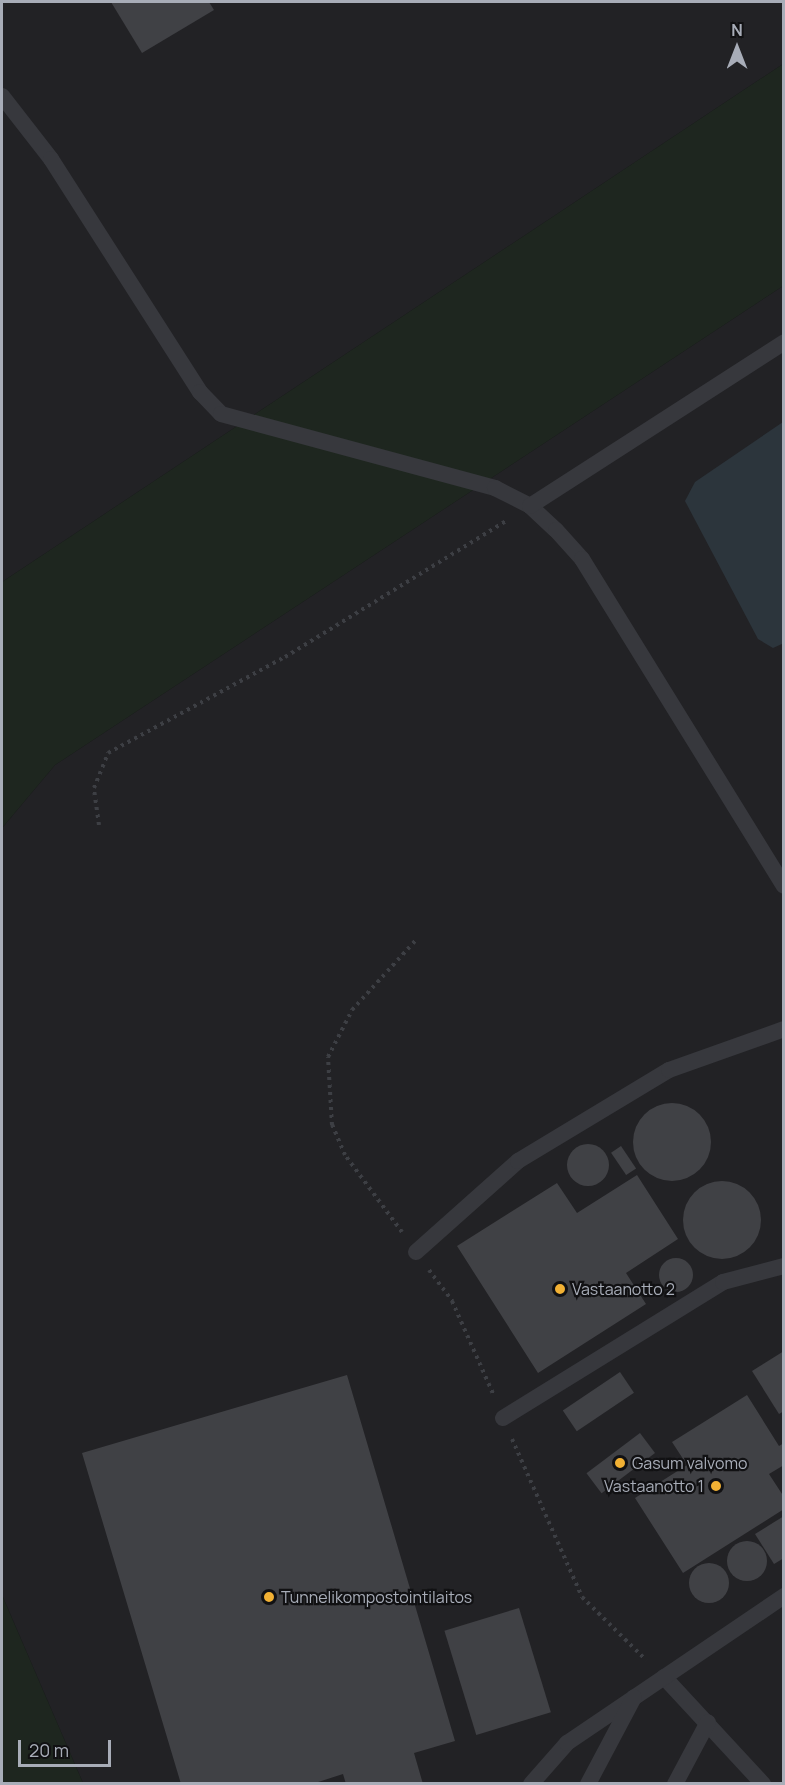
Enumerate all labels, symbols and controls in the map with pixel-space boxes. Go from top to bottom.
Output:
north arrow [707,18,767,78]
text: N [731,19,743,41]
place label: Vastaanotto 2 [572,1279,675,1299]
marker: Vastaanotto 2 [553,1282,567,1296]
place label: Gasum valvomo [632,1453,747,1473]
marker: Gasum valvomo [613,1456,627,1470]
place label: Vastaanotto 1 [604,1476,704,1496]
marker: Vastaanotto 1 [709,1479,723,1493]
place label: Tunnelikompostointilaitos [281,1587,472,1607]
marker: Tunnelikompostointilaitos [262,1590,276,1604]
scale bar [21,1728,114,1766]
text: 20 m [29,1738,69,1762]

